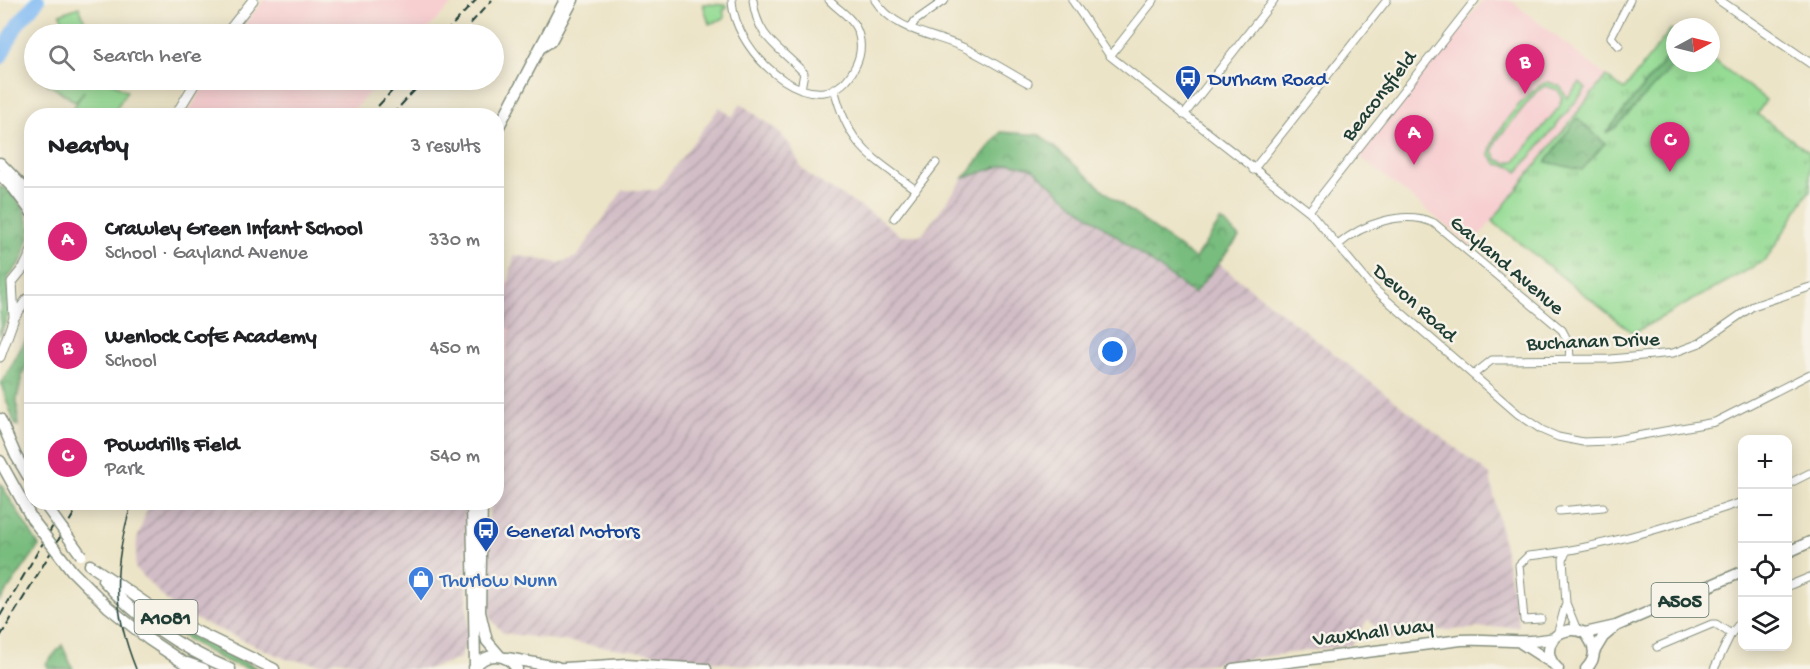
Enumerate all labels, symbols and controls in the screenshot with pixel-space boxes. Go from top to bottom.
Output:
north arrow [1666,18,1720,72]
search box [24,24,504,90]
icon: search [45,41,78,74]
text: Search here [93,44,201,70]
pin: B [1506,44,1544,94]
street label: Beaconsfield [1337,46,1425,148]
bus stop icon: Durham Road [1173,63,1203,101]
place label: Durham Road [1206,69,1329,94]
pin: A [1394,116,1434,165]
pin: C [1650,122,1690,172]
text: Nearby [48,132,129,163]
text: 3 results [411,136,480,159]
street label: Gayland Avenue [1443,211,1569,323]
text: Crawley Green Infant School [105,217,363,243]
text: A [62,230,73,253]
text: 330 m [429,230,480,253]
text: School · Gayland Avenue [105,243,308,266]
street label: Devon Road [1365,259,1462,350]
text: Wenlock CofE Academy [105,325,317,351]
street label: Buchanan Drive [1525,329,1661,358]
your location [1098,337,1127,366]
text: B [62,338,73,361]
text: 450 m [430,338,480,361]
text: School [105,351,157,374]
text: Powdrills Field [105,433,239,459]
map controls [1738,435,1792,651]
button: + [1738,435,1792,489]
text: C [62,446,73,469]
text: 540 m [430,446,480,469]
text: Park [105,459,143,482]
button: − [1738,489,1792,543]
bus stop icon: General Motors [471,515,501,553]
place label: General Motors [506,521,641,546]
button: locate [1738,543,1792,597]
shop icon: Thurlow Nunn [406,564,436,602]
place label: Thurlow Nunn [439,570,557,595]
road number: A505 [1652,583,1708,617]
button: layers [1738,597,1792,651]
road number: A1081 [134,600,198,634]
street label: Vauxhall Way [1311,615,1435,654]

